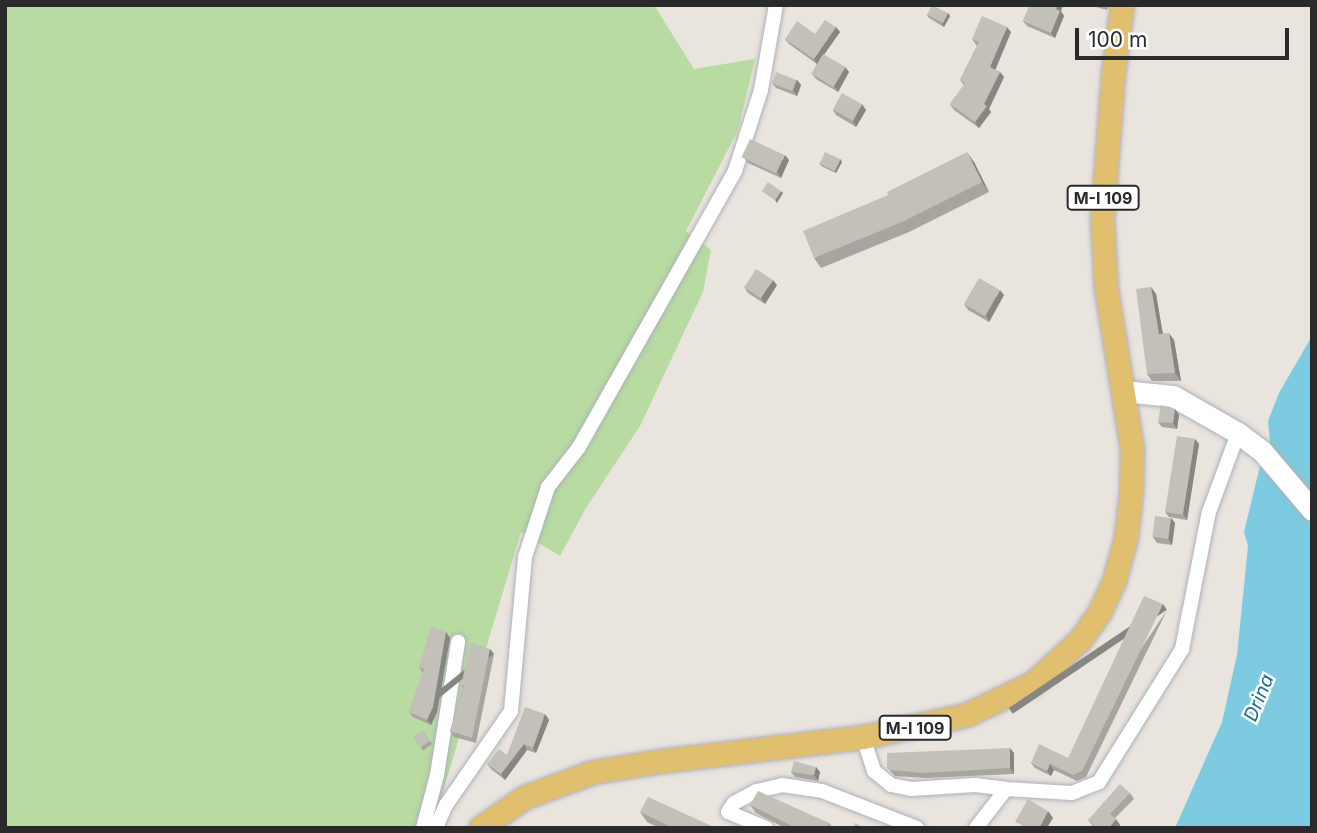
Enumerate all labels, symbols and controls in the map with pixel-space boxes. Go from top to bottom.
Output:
scale bar [1079,14,1292,58]
text: 100 m [1088,27,1147,52]
road number: M-I 109 [1066,186,1140,210]
water label: Drina [1239,671,1279,725]
road number: M-I 109 [878,716,952,740]

